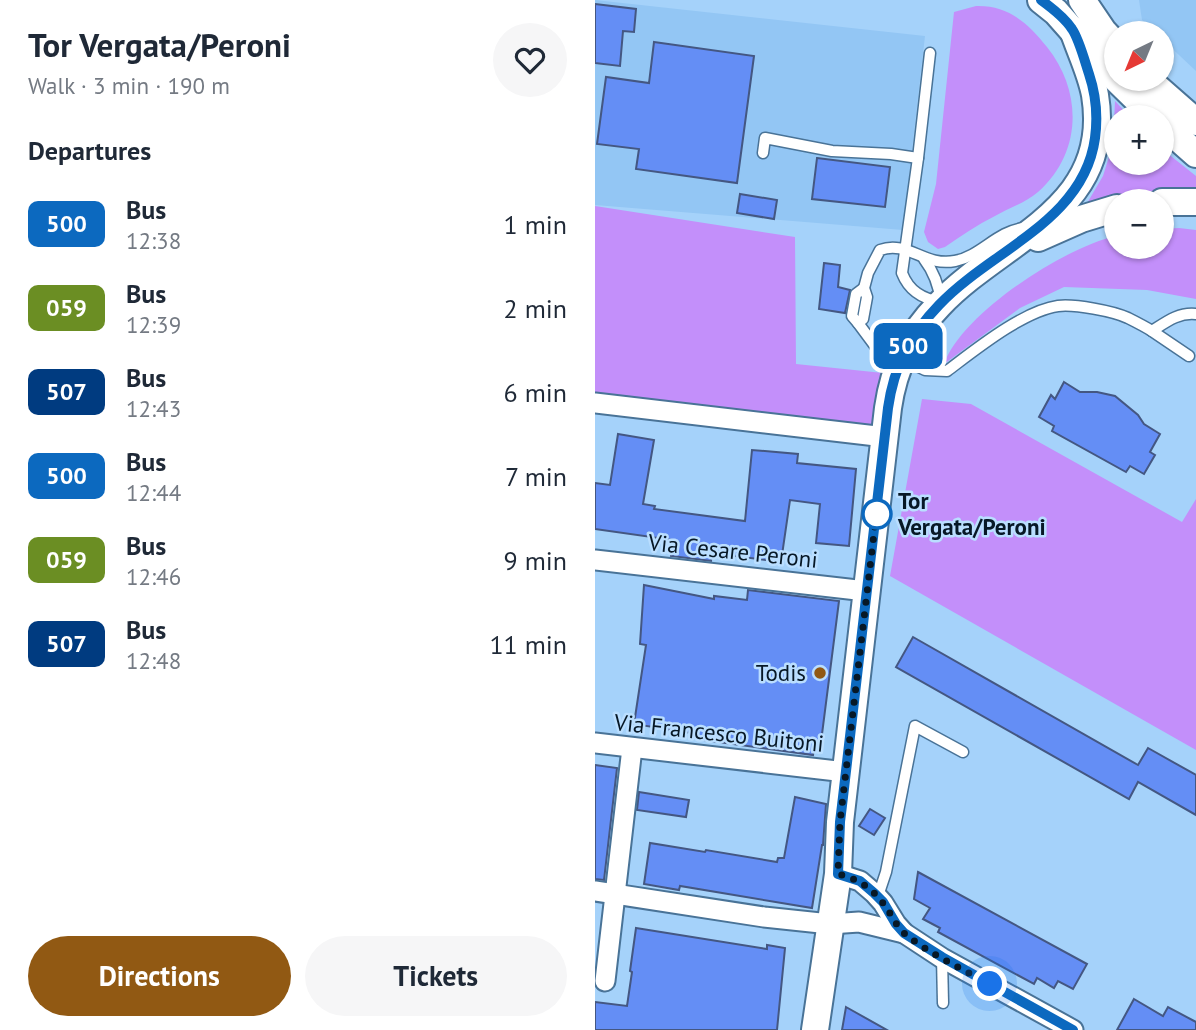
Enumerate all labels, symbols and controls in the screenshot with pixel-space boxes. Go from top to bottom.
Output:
north arrow [1104,21,1174,91]
map controls [1104,21,1174,259]
text: Tor Vergata/Peroni [28,23,291,66]
button: heart [493,23,567,97]
text: Walk · 3 min · 190 m [28,71,230,100]
button: + [1104,105,1174,175]
text: Departures [28,134,151,167]
button: − [1104,189,1174,259]
text: Bus [126,193,166,226]
text: 500 [46,208,87,239]
text: 1 min [504,208,567,241]
text: 12:38 [126,226,181,255]
text: Bus [126,277,166,310]
text: 059 [46,292,87,323]
text: 2 min [504,292,567,325]
text: 12:39 [126,310,181,339]
line badge: 500 [868,323,948,369]
text: 500 [888,330,928,361]
text: Bus [126,361,166,394]
text: 507 [46,376,87,407]
text: 6 min [504,376,567,409]
text: 12:43 [126,394,181,423]
text: Bus [126,445,166,478]
text: 500 [46,460,87,491]
text: 7 min [505,460,567,493]
text: 12:44 [126,478,181,507]
place label: Tor Vergata/Peroni [897,486,1046,541]
marker: Tor Vergata/Peroni [862,499,892,529]
street label: Via Cesare Peroni [646,527,819,574]
text: Bus [126,529,166,562]
text: 059 [46,544,87,575]
text: 9 min [504,544,567,577]
text: 12:46 [126,562,181,591]
text: Bus [126,613,166,646]
text: 507 [46,628,87,659]
text: 11 min [489,628,567,661]
text: 12:48 [126,646,181,675]
place label: Todis [756,658,806,687]
marker: Todis [812,665,828,681]
street label: Via Francesco Buitoni [612,707,825,758]
button: Directions [28,936,291,1016]
button: Tickets [305,936,567,1016]
your location [972,966,1007,1001]

